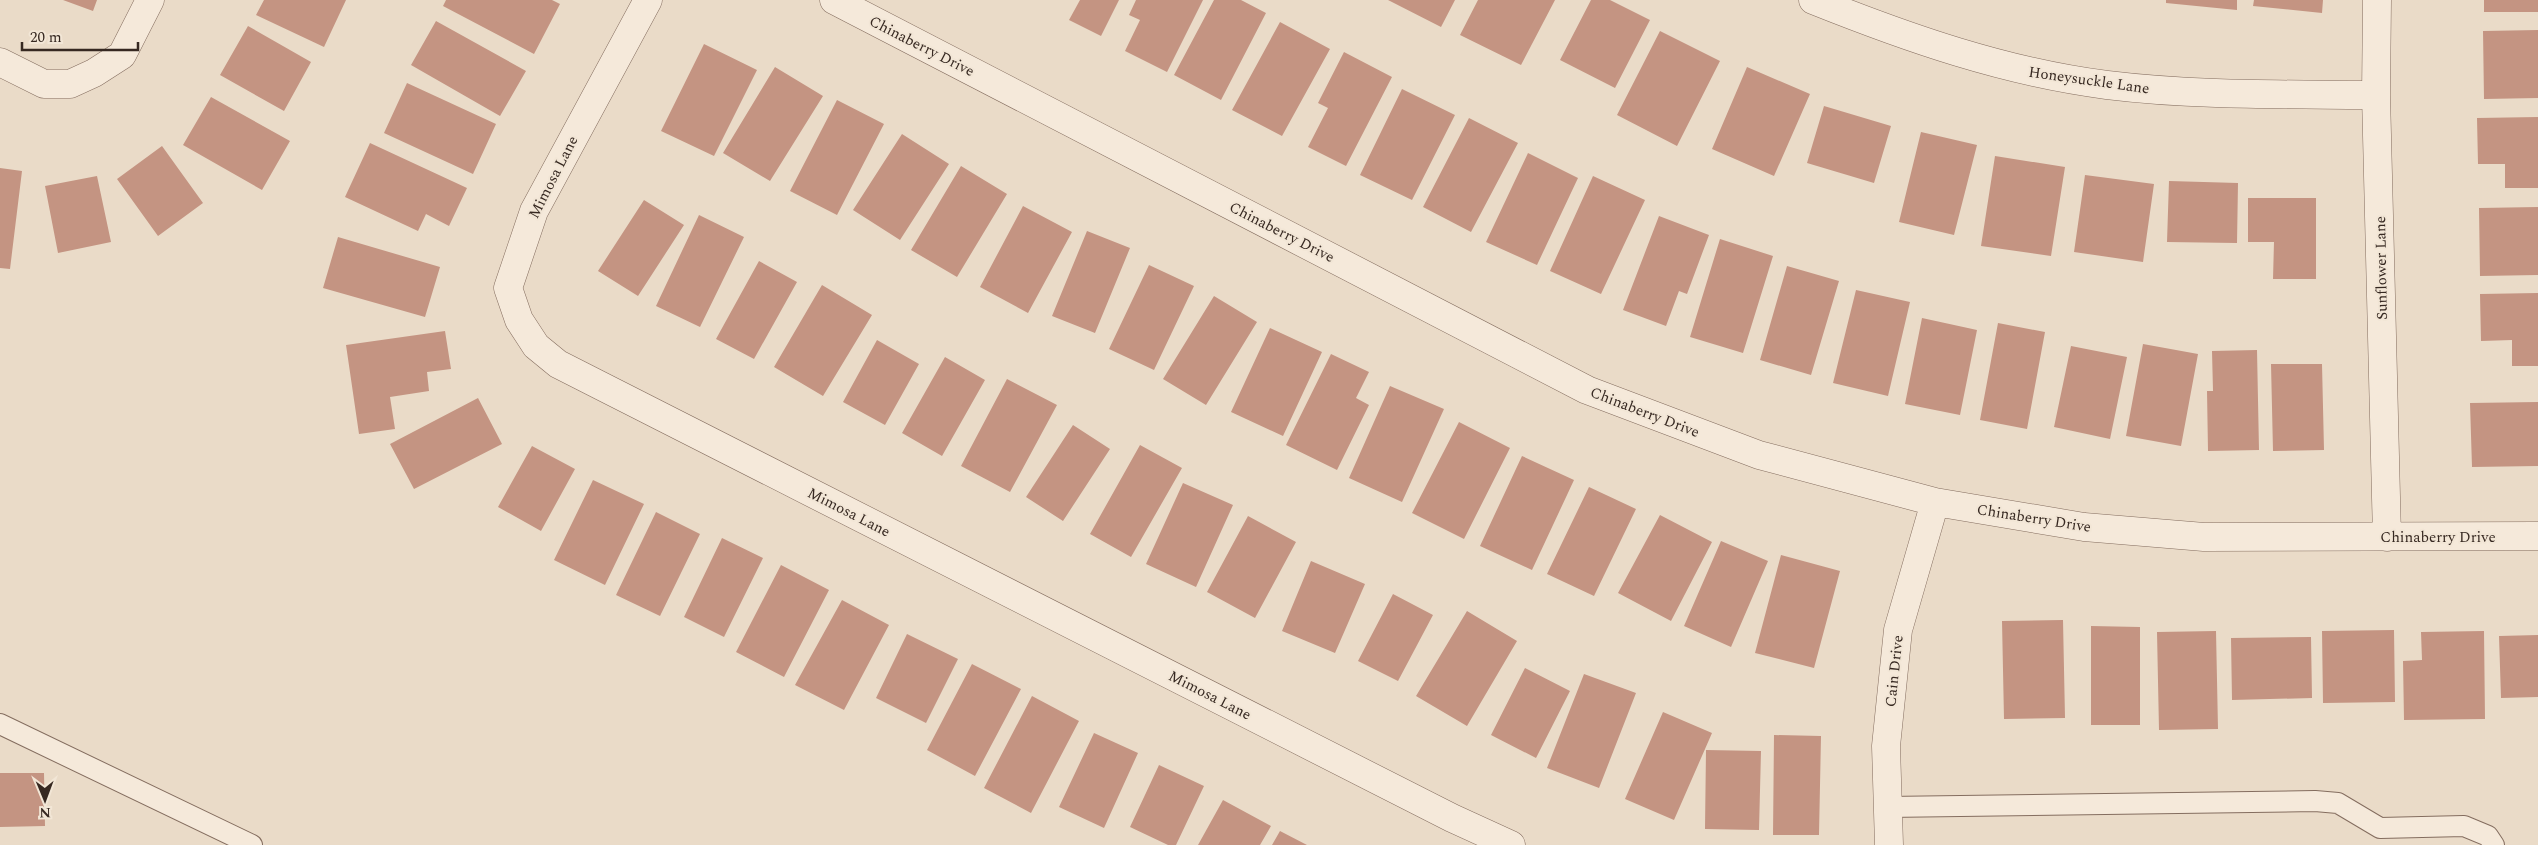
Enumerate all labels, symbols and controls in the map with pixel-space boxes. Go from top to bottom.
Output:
street label: Chinaberry Drive [865,10,978,83]
scale bar [22,20,139,52]
text: 20 m [30,26,62,49]
street label: Honeysuckle Lane [2027,61,2151,100]
street label: Mimosa Lane [523,132,584,223]
street label: Chinaberry Drive [1225,196,1338,269]
street label: Sunflower Lane [2369,216,2394,320]
street label: Chinaberry Drive [1587,381,1703,444]
street label: Mimosa Lane [803,482,894,543]
street label: Chinaberry Drive [1975,498,2093,539]
street label: Chinaberry Drive [2380,526,2496,549]
street label: Cain Drive [1879,634,1910,708]
street label: Mimosa Lane [1164,665,1255,726]
north arrow [20,775,70,825]
text: N [39,802,51,823]

